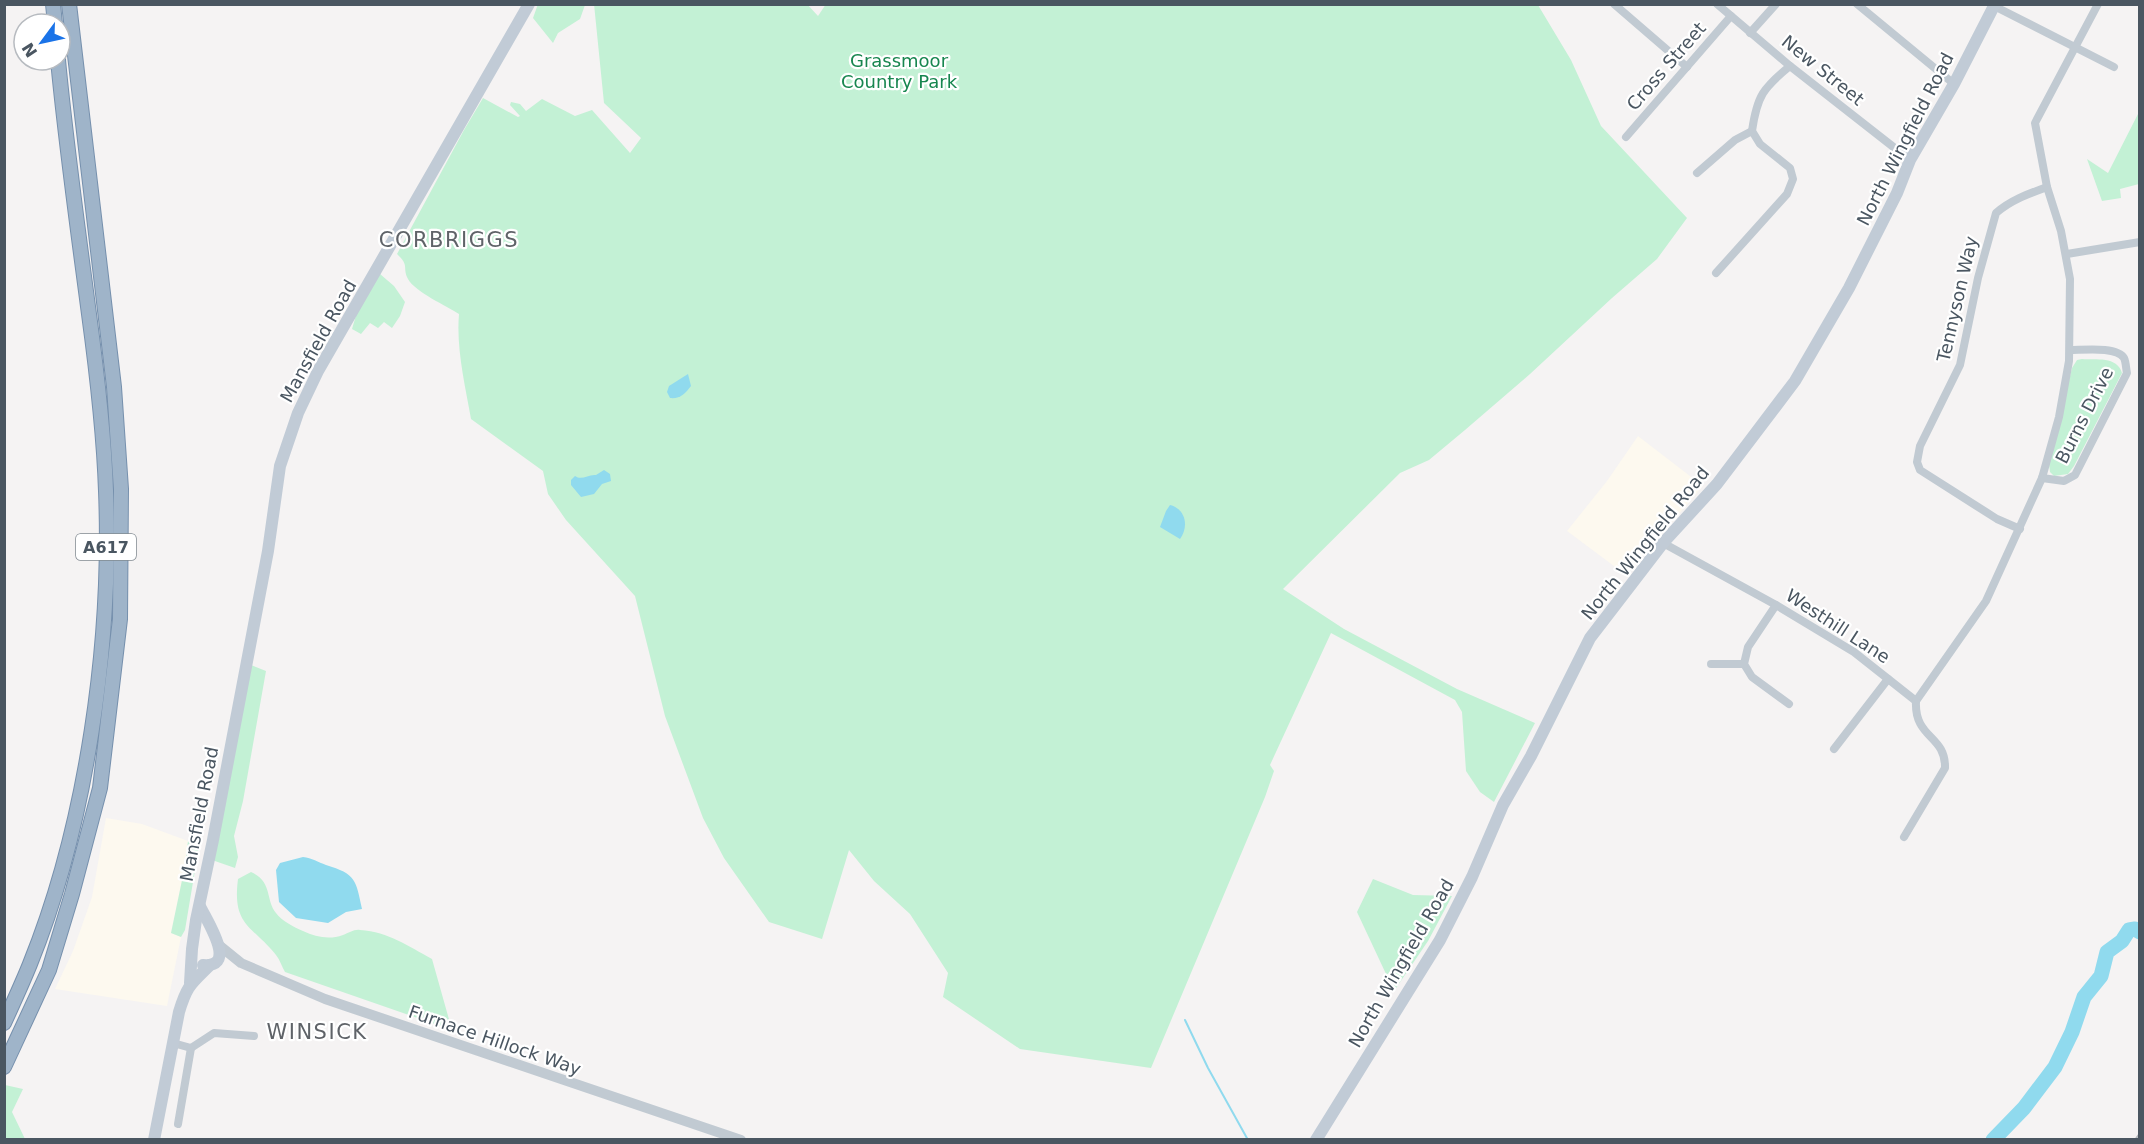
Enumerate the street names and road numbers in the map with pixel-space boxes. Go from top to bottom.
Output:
street label: Cross Street [1622,18,1710,114]
street label: New Street [1778,30,1868,110]
street label: North Wingfield Road [1852,49,1958,229]
street label: Tennyson Way [1932,234,1982,365]
street label: Mansfield Road [276,276,360,406]
street label: Burns Drive [2051,363,2117,467]
street label: North Wingfield Road [1577,462,1713,624]
road number: A617 [76,534,136,560]
street label: Westhill Lane [1782,585,1894,667]
street label: Mansfield Road [176,745,222,883]
street label: North Wingfield Road [1344,875,1458,1051]
street label: Furnace Hillock Way [406,1001,584,1079]

